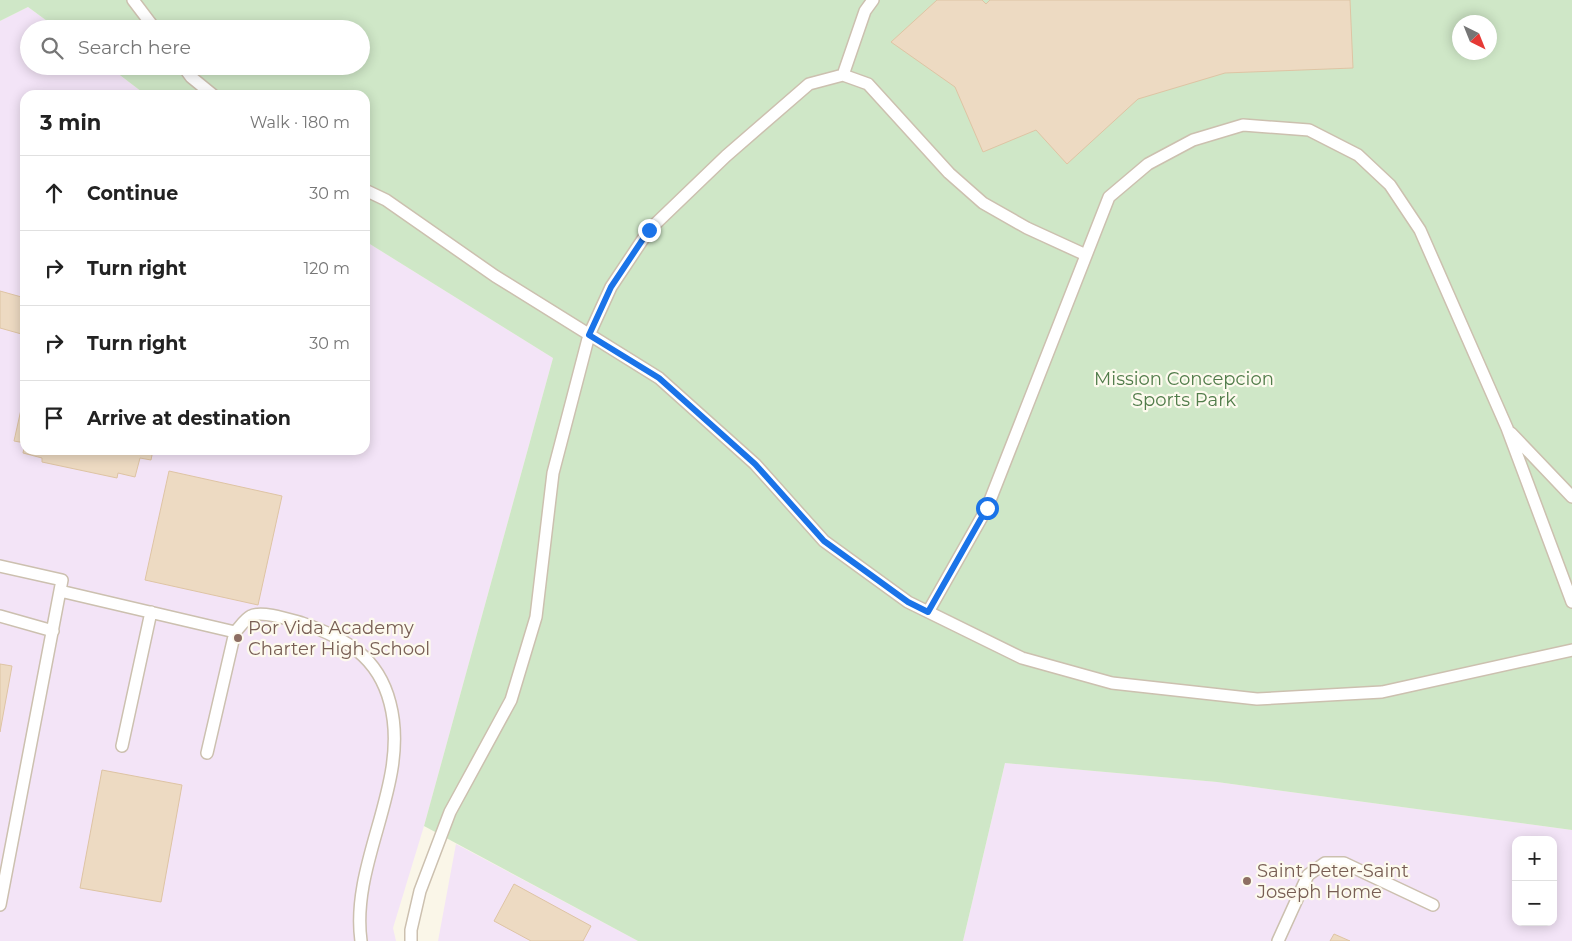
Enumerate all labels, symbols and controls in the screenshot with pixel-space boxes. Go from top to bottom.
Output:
north arrow [1452,15,1497,60]
search box [20,20,370,75]
icon: search [38,34,66,62]
text: Search here [78,36,191,59]
text: 3 min [40,110,101,135]
text: Walk · 180 m [250,113,350,132]
icon: ahead [40,179,68,207]
text: Continue [87,182,178,205]
text: 30 m [309,184,350,203]
route end [638,219,661,242]
icon: right [40,254,68,282]
text: Turn right [87,257,187,280]
text: 120 m [303,259,350,278]
icon: right [40,329,68,357]
text: Turn right [87,332,187,355]
text: 30 m [309,334,350,353]
park label: Mission Concepcion Sports Park [1094,368,1274,411]
icon: arrive [40,404,68,432]
text: Arrive at destination [87,407,291,430]
route start [976,497,999,520]
place label: Por Vida Academy Charter High School [248,617,430,660]
marker: Por Vida Academy Charter High School [232,632,244,644]
map controls [1512,836,1557,926]
button: + [1512,836,1557,881]
place label: Saint Peter-Saint Joseph Home [1256,860,1409,903]
marker: Saint Peter-Saint Joseph Home [1241,875,1253,887]
button: − [1512,881,1557,926]

